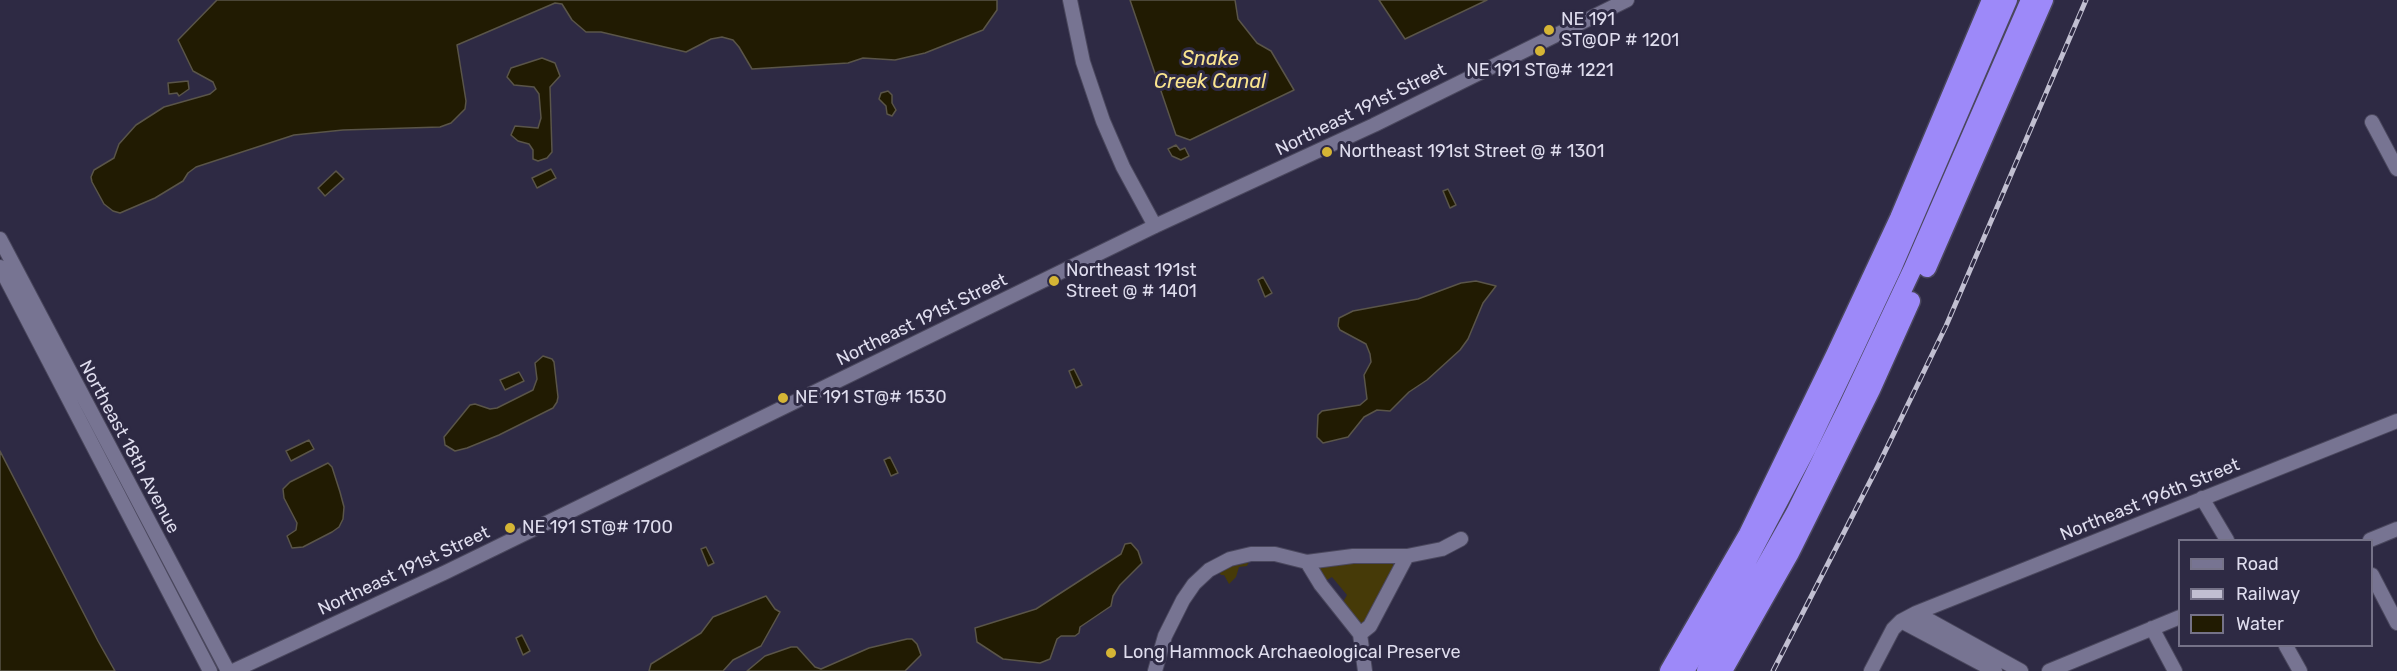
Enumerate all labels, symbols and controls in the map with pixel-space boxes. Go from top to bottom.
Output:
place label: NE 191 ST@OP # 1201 [1561,9,1679,52]
marker: NE 191 ST@OP # 1201 [1542,23,1556,37]
marker: NE 191 ST@# 1221 [1533,44,1547,58]
water label: Snake Creek Canal [1154,47,1266,94]
street label: Northeast 191st Street [1272,59,1450,161]
place label: NE 191 ST@# 1221 [1466,60,1614,82]
place label: Northeast 191st Street @ # 1301 [1339,141,1604,163]
marker: Northeast 191st Street @ # 1301 [1320,145,1334,159]
place label: Northeast 191st Street @ # 1401 [1066,260,1197,302]
street label: Northeast 191st Street [833,269,1011,371]
marker: Northeast 191st Street @ # 1401 [1047,274,1061,288]
street label: Northeast 18th Avenue [74,357,184,537]
place label: NE 191 ST@# 1530 [795,387,947,409]
marker: NE 191 ST@# 1530 [776,391,790,405]
street label: Northeast 196th Street [2057,454,2243,546]
place label: NE 191 ST@# 1700 [522,517,673,539]
marker: NE 191 ST@# 1700 [503,521,517,535]
street label: Northeast 191st Street [315,522,493,620]
legend [2178,539,2373,647]
text: Road [2236,553,2279,575]
text: Railway [2236,583,2300,605]
text: Water [2236,613,2284,635]
place label: Long Hammock Archaeological Preserve [1123,642,1461,664]
marker: Long Hammock Archaeological Preserve [1104,646,1118,660]

